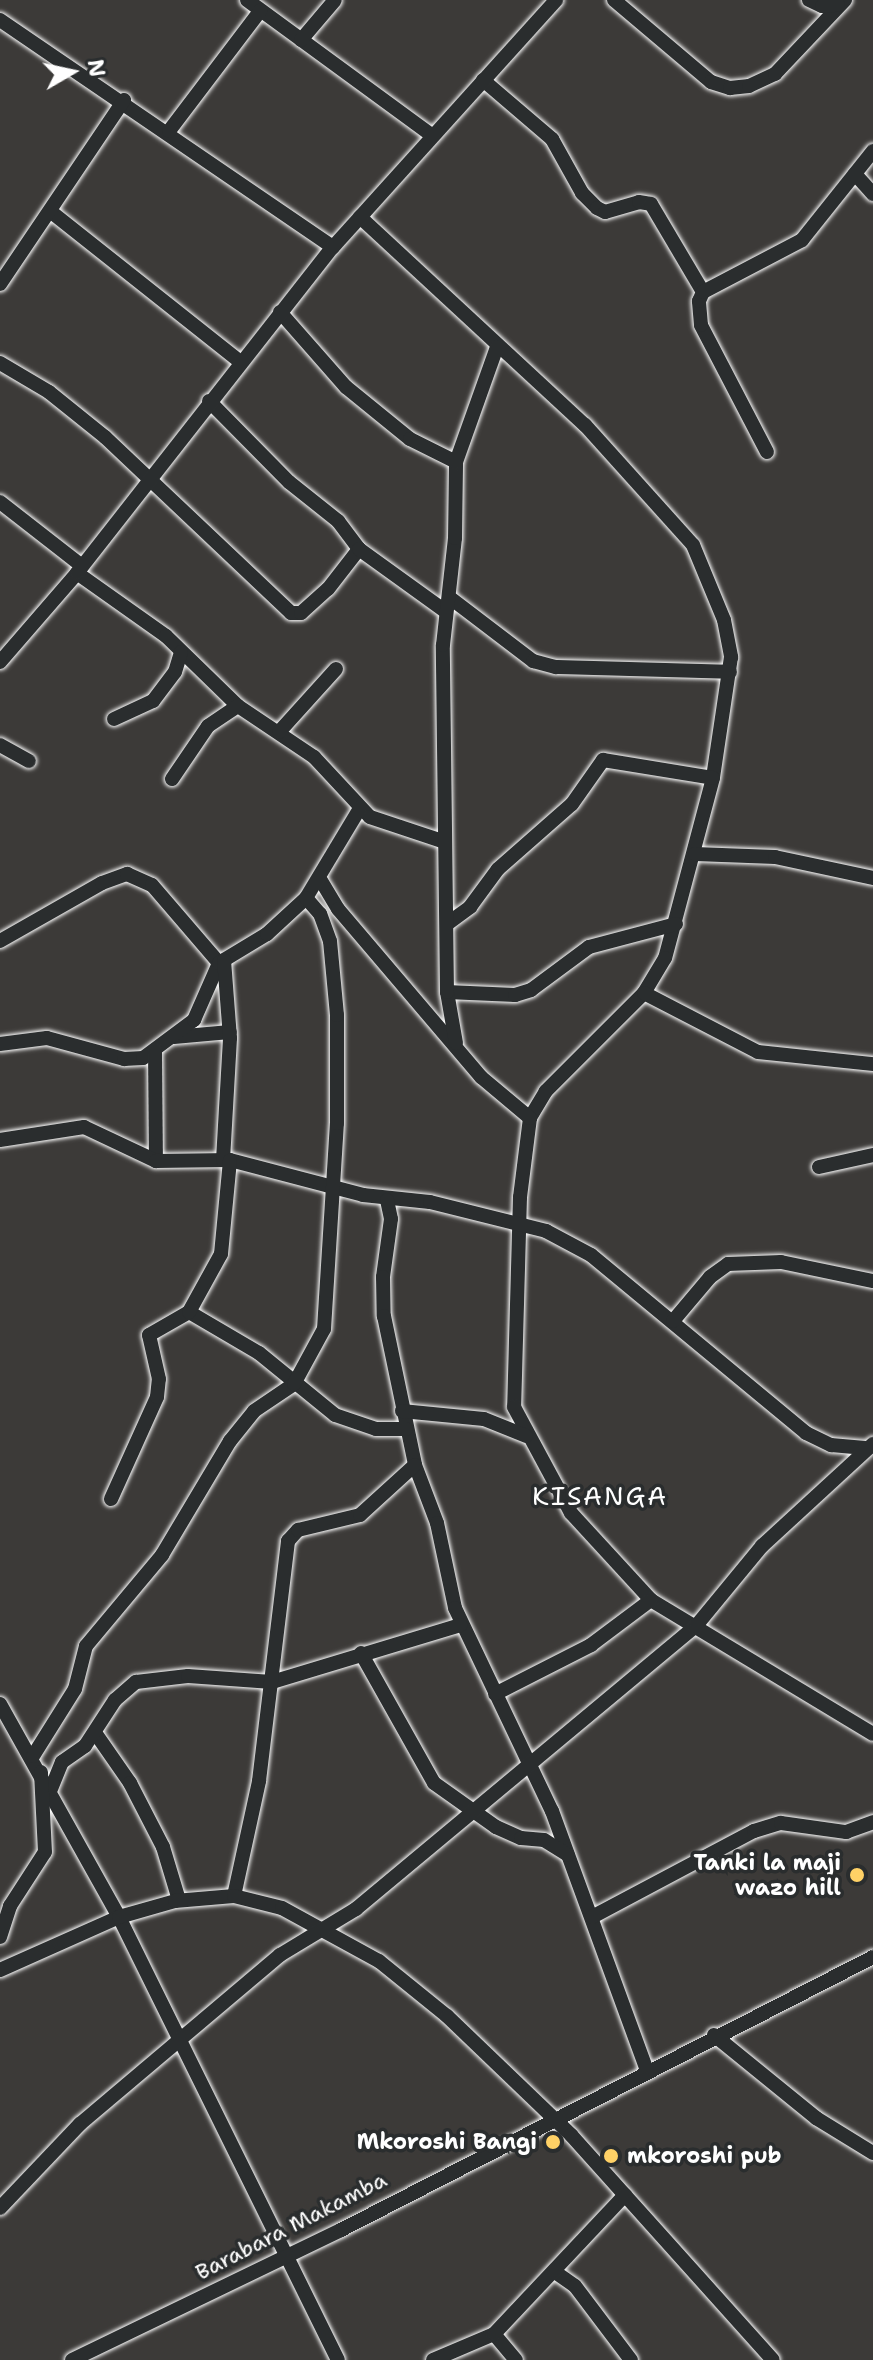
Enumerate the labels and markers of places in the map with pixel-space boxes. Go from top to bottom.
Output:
place label: Tanki la maji wazo hill [693,1849,841,1900]
marker: Tanki la maji wazo hill [848,1866,866,1884]
place label: Mkoroshi Bangi [357,2129,537,2155]
marker: Mkoroshi Bangi [544,2133,562,2151]
place label: mkoroshi pub [627,2143,782,2169]
marker: mkoroshi pub [602,2147,620,2165]

